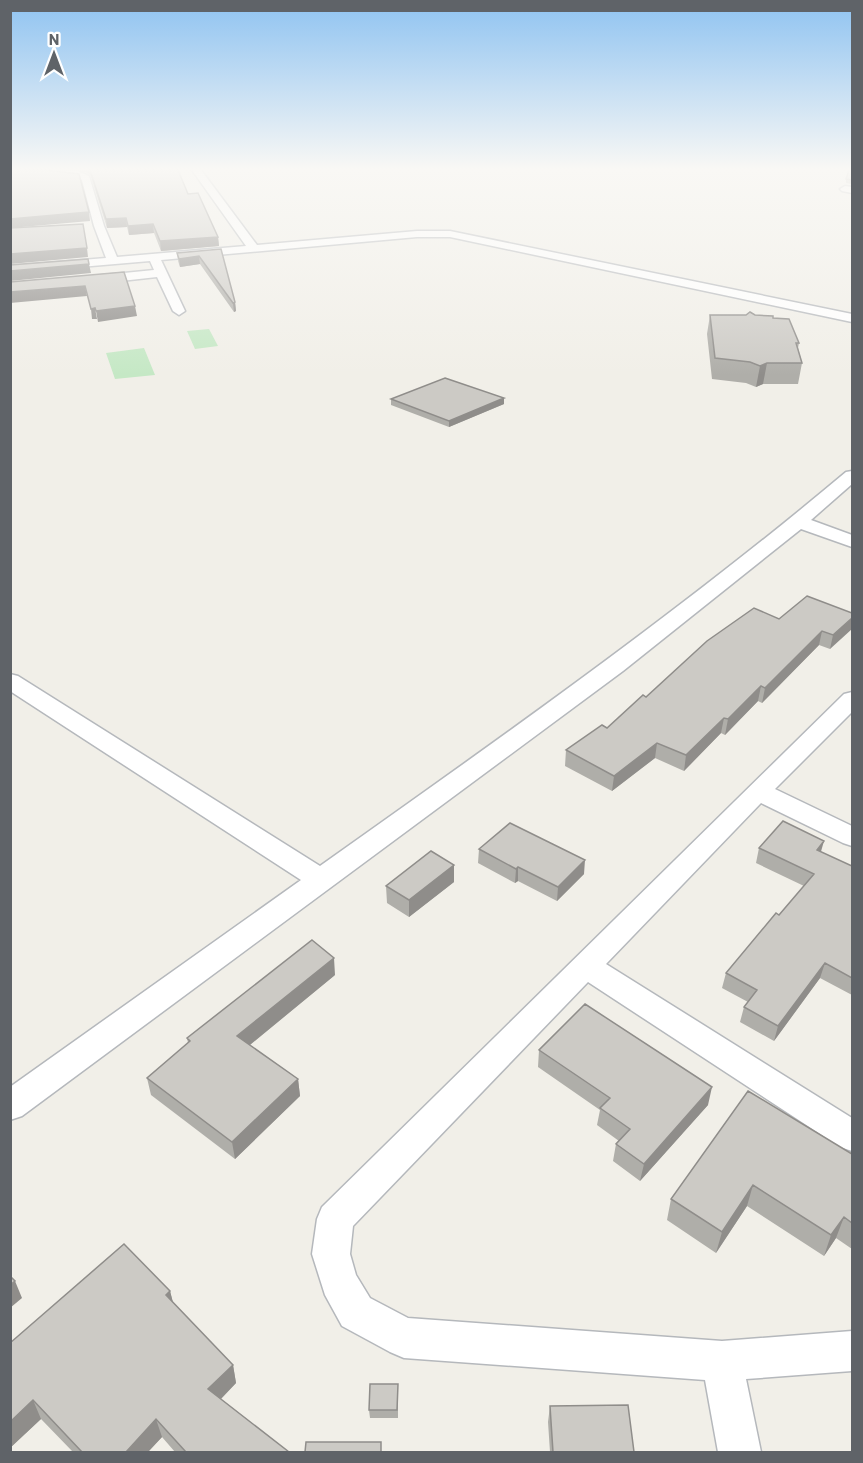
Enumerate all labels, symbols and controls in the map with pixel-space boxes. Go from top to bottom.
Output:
north arrow [24,24,84,84]
text: N [49,29,59,48]

